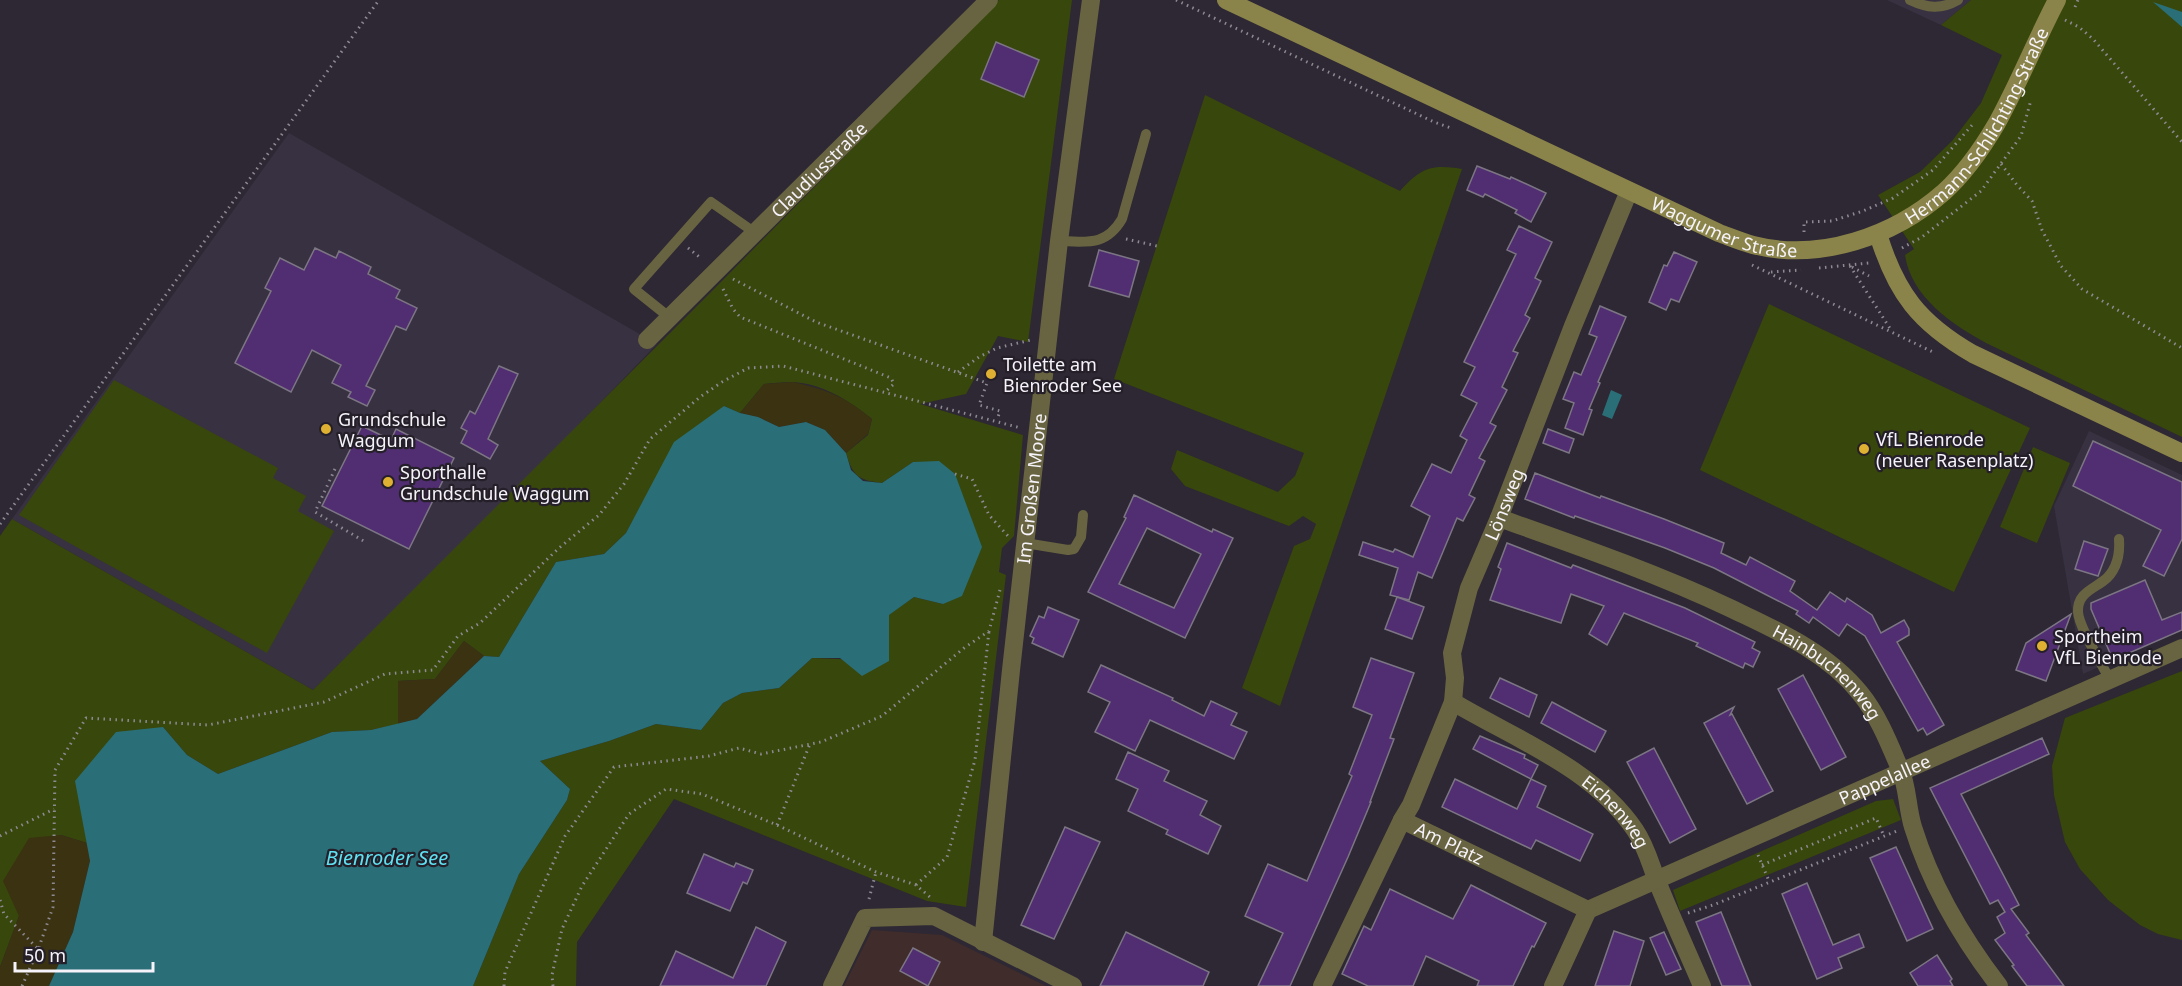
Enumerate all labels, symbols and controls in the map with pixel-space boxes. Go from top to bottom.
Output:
street label: Hermann-Schlichting-Straße [1900,23,2054,229]
street label: Claudiusstraße [765,116,872,223]
street label: Waggumer Straße [1648,191,1797,262]
place label: Toilette am Bienroder See [1003,352,1122,397]
marker: Toilette am Bienroder See [984,367,998,381]
place label: Grundschule Waggum [338,407,446,452]
street label: Im Großen Moore [1011,412,1052,565]
marker: Grundschule Waggum [319,422,333,436]
place label: VfL Bienrode (neuer Rasenplatz) [1876,427,2033,472]
marker: VfL Bienrode (neuer Rasenplatz) [1857,442,1871,456]
place label: Sporthalle Grundschule Waggum [400,460,589,505]
street label: Lönsweg [1479,465,1529,544]
marker: Sporthalle Grundschule Waggum [381,475,395,489]
street label: Hainbuchenweg [1769,619,1887,724]
place label: Sportheim VfL Bienrode [2054,624,2162,669]
marker: Sportheim VfL Bienrode [2035,639,2049,653]
street label: Pappelallee [1835,749,1934,810]
street label: Eichenweg [1577,769,1655,852]
street label: Am Platz [1411,816,1488,870]
water label: Bienroder See [326,844,448,871]
scale bar [15,935,153,973]
text: 50 m [24,943,66,967]

